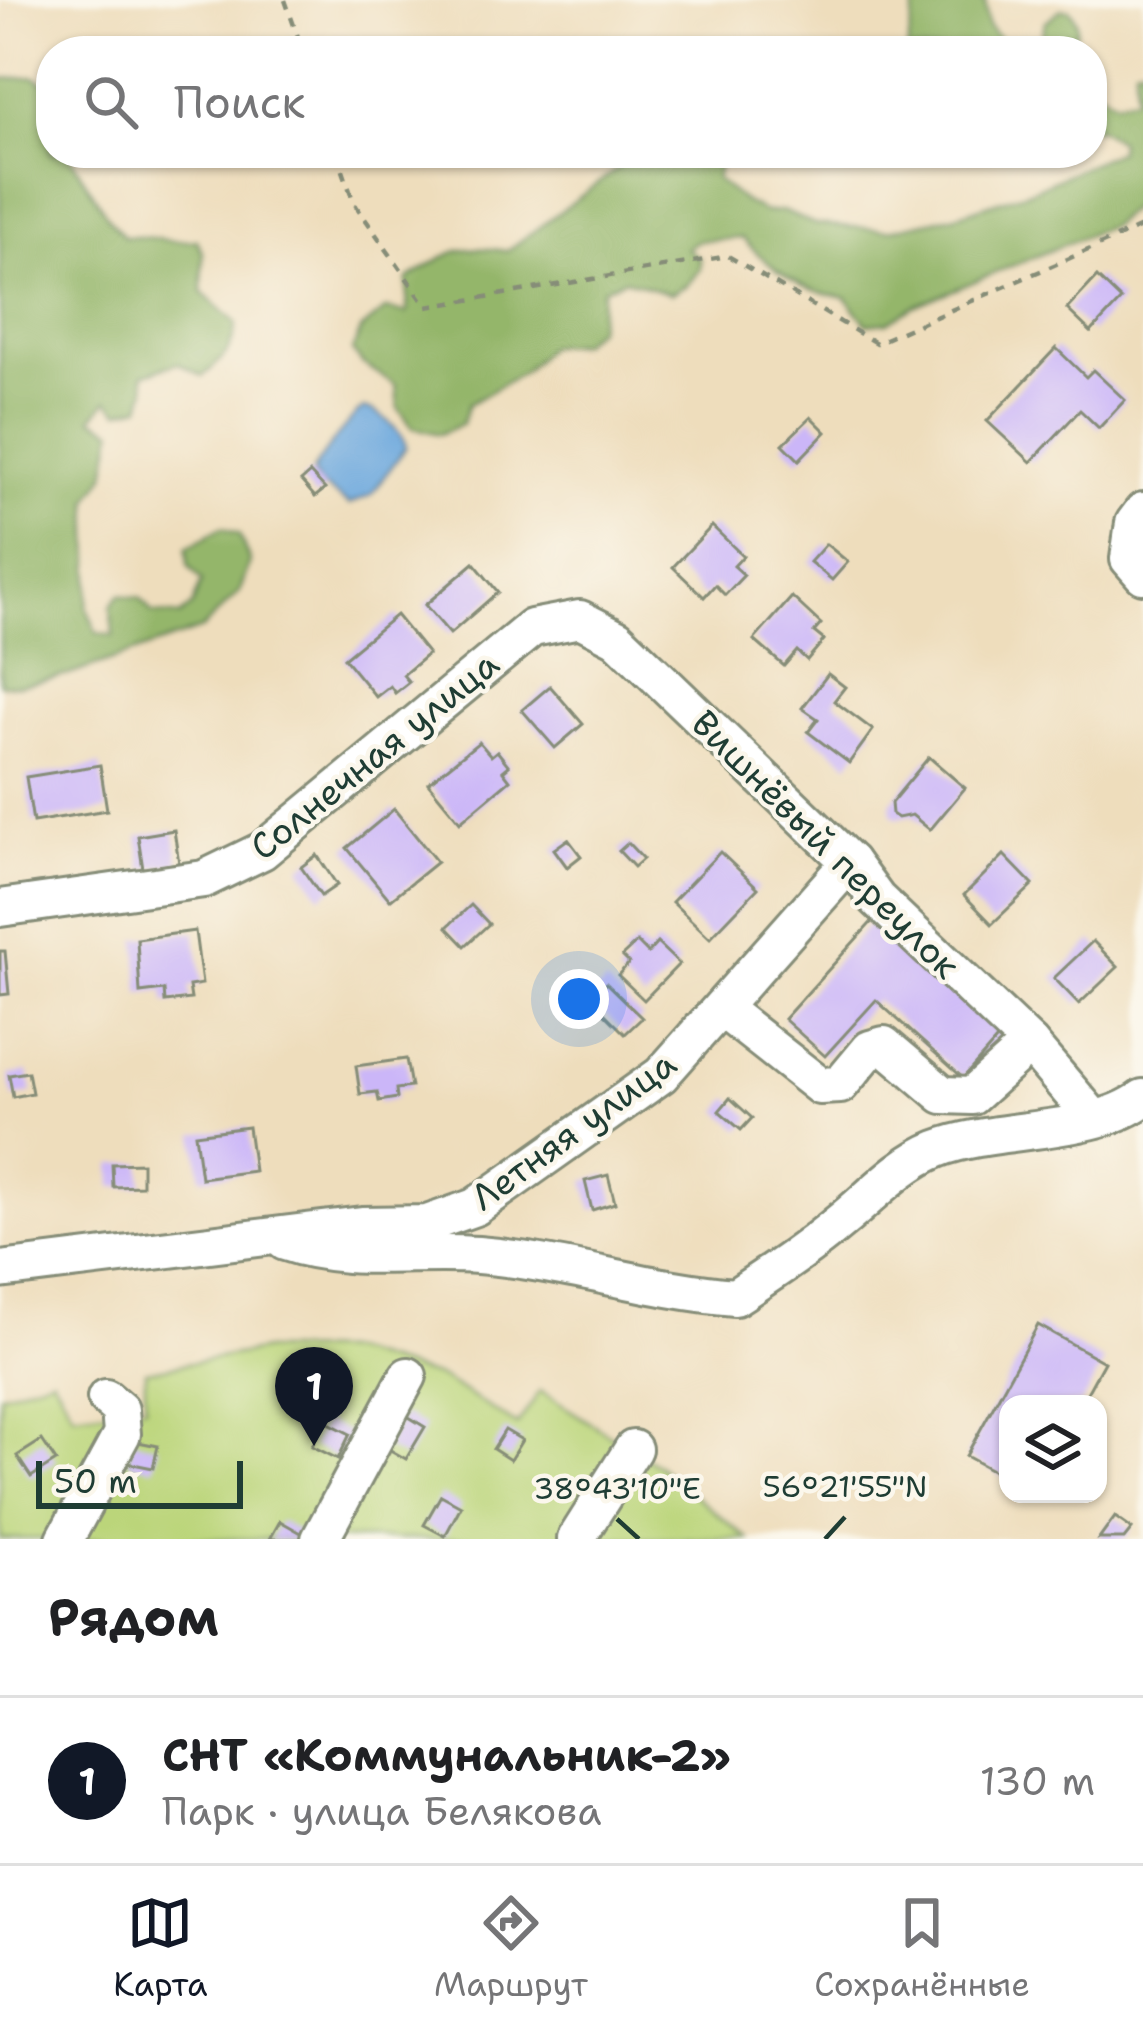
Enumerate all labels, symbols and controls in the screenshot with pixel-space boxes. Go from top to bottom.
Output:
search box [36,36,1107,168]
icon: search [78,69,144,135]
text: Поиск [174,72,305,132]
street label: Солнечная улица [240,640,509,871]
street label: Вишнёвый переулок [681,699,971,989]
your location [549,969,609,1029]
street label: Летняя улица [461,1039,686,1222]
pin: 1 [275,1347,353,1446]
map controls [999,1395,1107,1503]
button: layers [999,1395,1107,1503]
scale bar [36,1455,243,1508]
text: 50 m [54,1459,137,1504]
text: 56°21'55"N [763,1466,927,1507]
text: 38°43'10"E [533,1468,701,1509]
text: Рядом [48,1583,219,1651]
text: СНТ «Коммунальник-2» [162,1725,731,1785]
text: 1 [78,1755,96,1807]
text: 130 m [980,1755,1095,1807]
text: Парк · улица Белякова [162,1785,601,1837]
tab: Карта [113,1890,208,2007]
tab: Маршрут [434,1890,588,2007]
tab: Сохранённые [814,1890,1030,2007]

